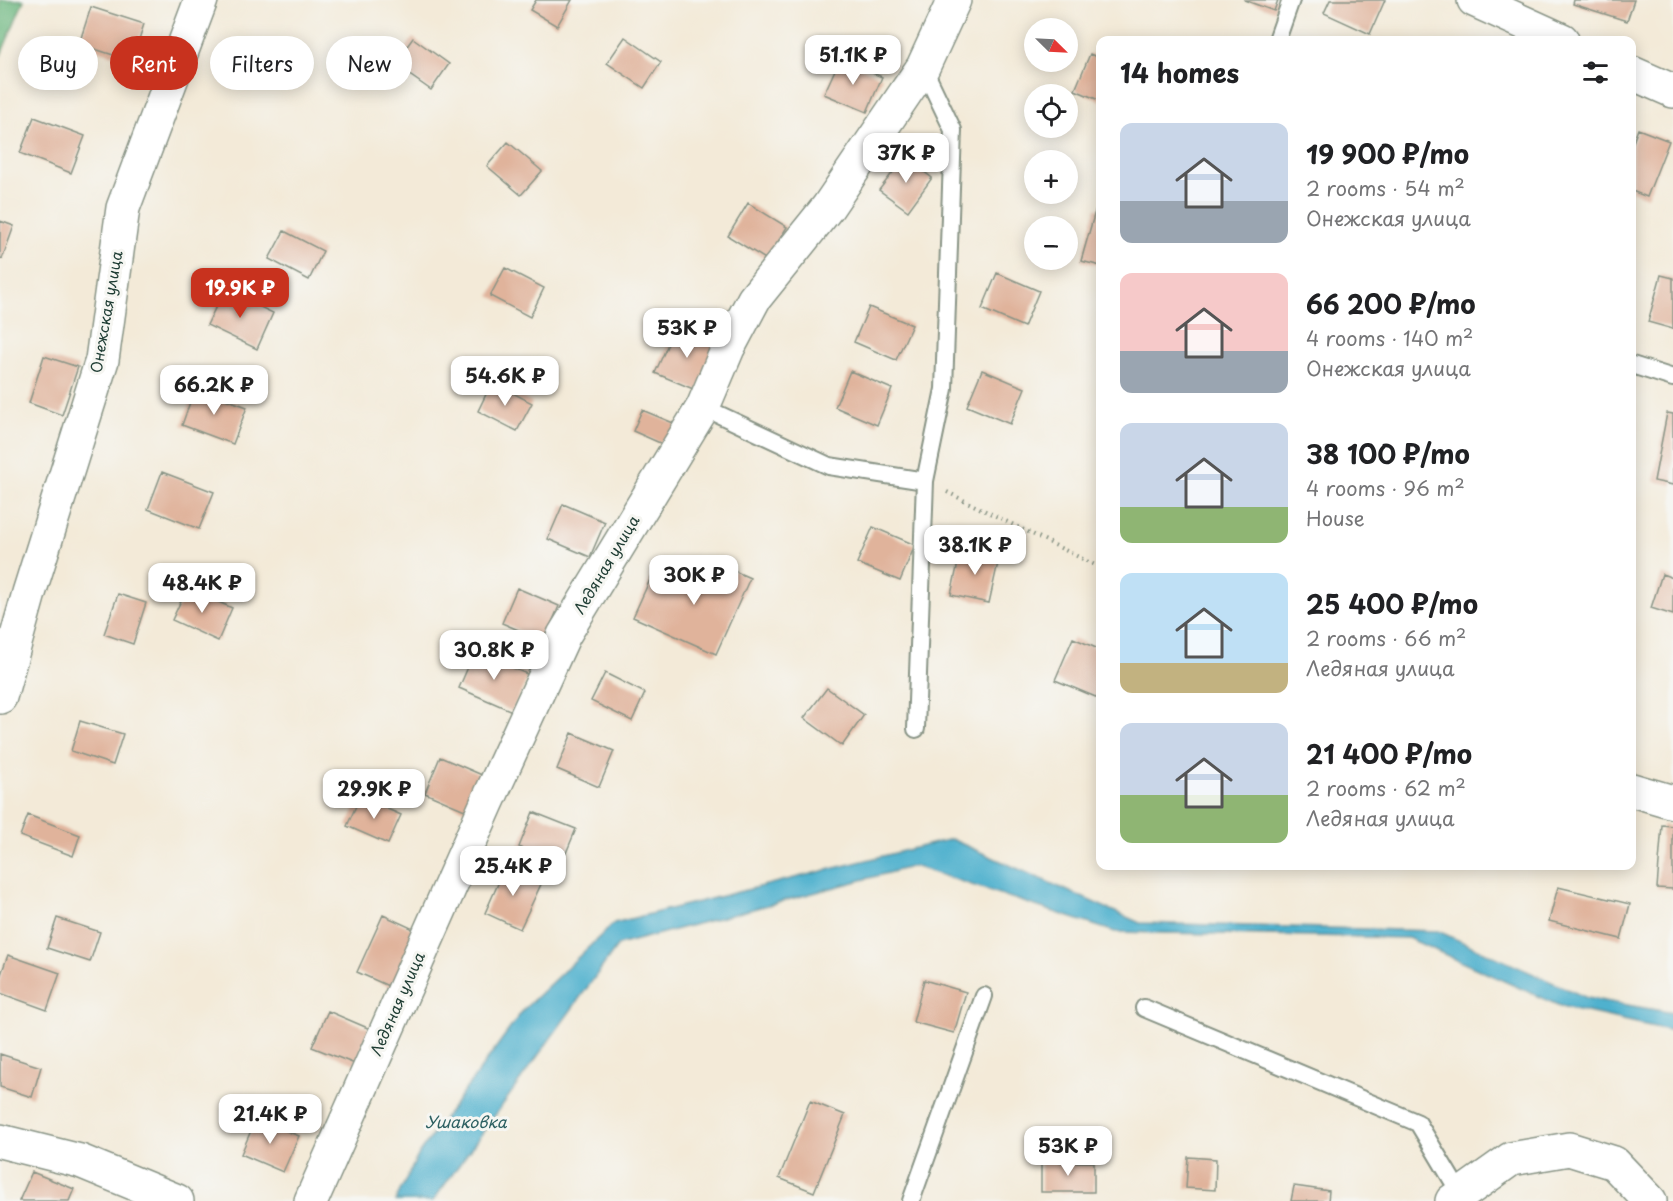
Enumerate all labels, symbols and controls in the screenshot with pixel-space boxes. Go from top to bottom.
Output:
north arrow [1024,18,1078,72]
map controls [1024,18,1078,270]
pin: 51.1K ₽ [798,35,908,86]
chip: Buy [18,36,98,90]
chip: Rent [110,36,198,90]
chip: Filters [210,36,314,90]
chip: New [326,36,412,90]
text: 51.1K ₽ [819,39,887,69]
text: 14 homes [1120,53,1239,92]
icon: filters [1579,56,1612,89]
button: locate [1024,84,1078,138]
pin: 37K ₽ [864,133,948,184]
text: 19 900 ₽/mo [1306,134,1469,173]
text: 37K ₽ [877,137,935,167]
icon: home [1168,147,1240,219]
button: + [1024,150,1078,204]
text: 2 rooms · 54 m² [1306,173,1465,203]
text: Онежская улица [1306,203,1471,233]
button: − [1024,216,1078,270]
street label: Онежская улица [83,248,128,375]
pin: 19.9K ₽ [185,268,295,319]
text: 19.9K ₽ [205,272,275,302]
text: 66 200 ₽/mo [1306,284,1476,323]
icon: home [1168,297,1240,369]
pin: 53K ₽ [645,308,729,359]
text: 53K ₽ [657,312,717,342]
text: 4 rooms · 140 m² [1306,323,1473,353]
text: Онежская улица [1306,353,1471,383]
pin: 54.6K ₽ [450,356,560,407]
text: 54.6K ₽ [465,360,545,390]
pin: 66.2K ₽ [159,365,269,416]
text: 66.2K ₽ [174,369,254,399]
text: 38 100 ₽/mo [1306,434,1470,473]
icon: home [1168,447,1240,519]
text: 4 rooms · 96 m² [1306,473,1465,503]
text: House [1306,503,1365,533]
street label: Ледяная улица [567,510,645,618]
pin: 38.1K ₽ [920,525,1030,576]
text: 38.1K ₽ [938,529,1012,559]
pin: 30K ₽ [652,555,736,606]
text: 30K ₽ [663,559,725,589]
pin: 48.4K ₽ [147,563,257,614]
text: 48.4K ₽ [162,567,242,597]
text: 25 400 ₽/mo [1306,584,1478,623]
icon: home [1168,597,1240,669]
text: 2 rooms · 66 m² [1306,623,1466,653]
pin: 30.8K ₽ [439,630,549,681]
text: 30.8K ₽ [454,634,534,664]
text: Ледяная улица [1306,653,1455,683]
text: 21 400 ₽/mo [1306,734,1472,773]
icon: home [1168,747,1240,819]
pin: 29.9K ₽ [319,769,429,820]
text: 29.9K ₽ [337,773,411,803]
text: 2 rooms · 62 m² [1306,773,1466,803]
text: Ледяная улица [1306,803,1455,833]
pin: 25.4K ₽ [458,846,568,897]
text: 25.4K ₽ [474,850,552,880]
street label: Ледяная улица [363,947,430,1059]
pin: 21.4K ₽ [215,1094,325,1145]
text: 21.4K ₽ [233,1098,307,1128]
water label: Ушаковка [425,1109,508,1133]
pin: 53K ₽ [1026,1126,1110,1177]
text: 53K ₽ [1038,1130,1098,1160]

